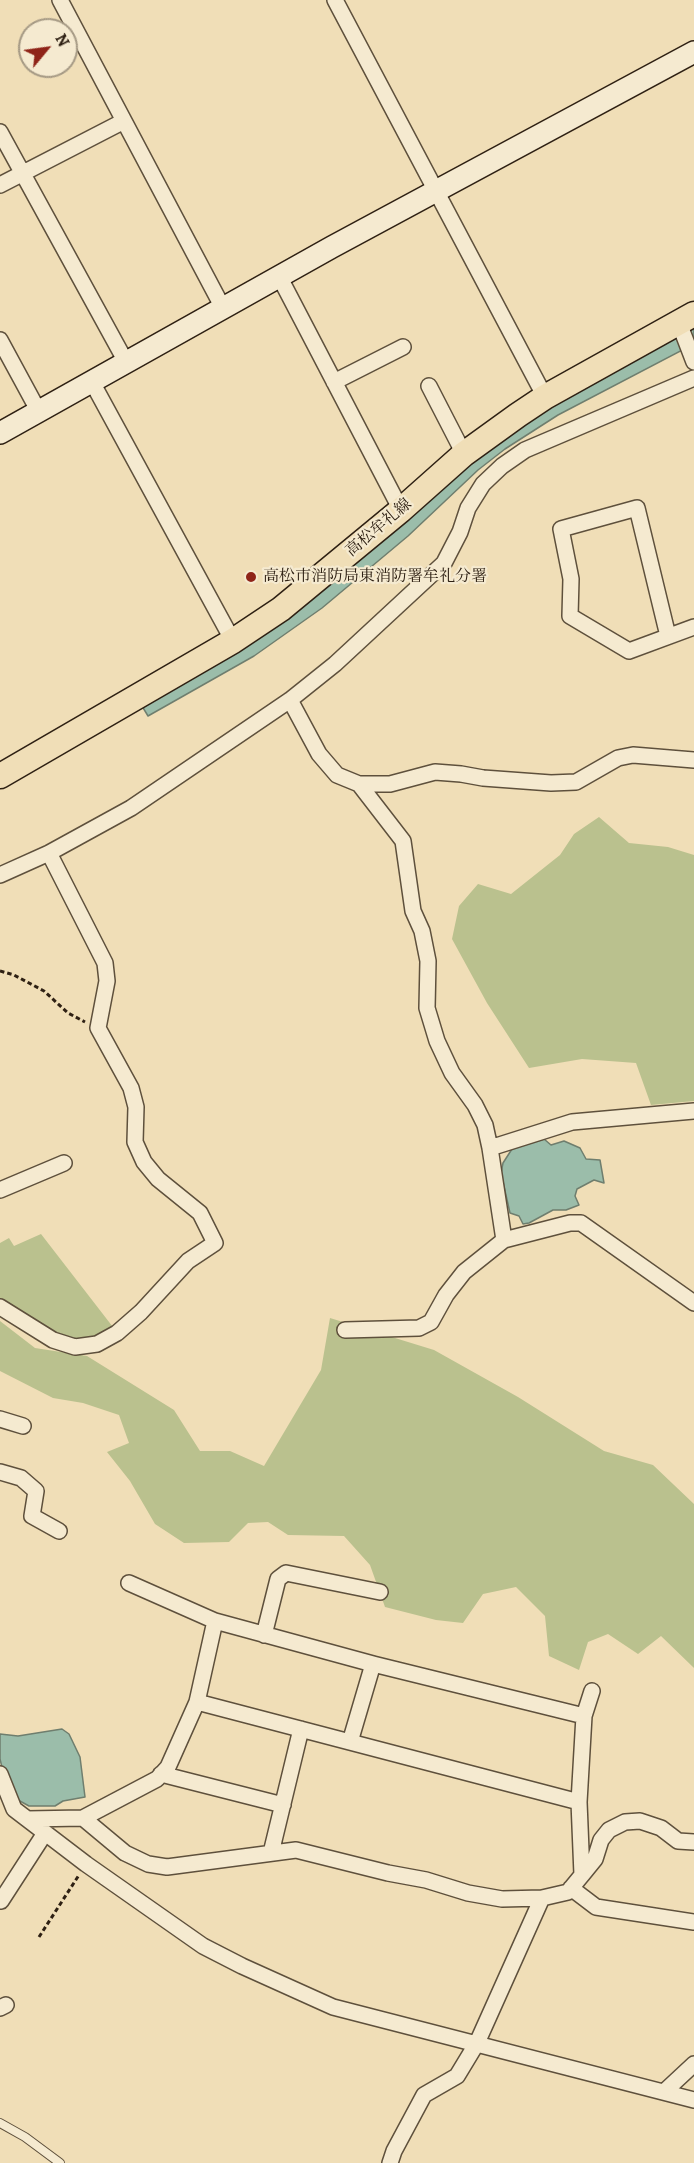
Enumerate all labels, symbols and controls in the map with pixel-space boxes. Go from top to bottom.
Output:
north arrow [18,18,78,78]
text: N [50,30,74,51]
street label: 高松牟礼線 [342,495,416,561]
place label: 高松市消防局東消防署牟礼分署 [263,567,487,587]
marker: 高松市消防局東消防署牟礼分署 [244,570,258,584]

